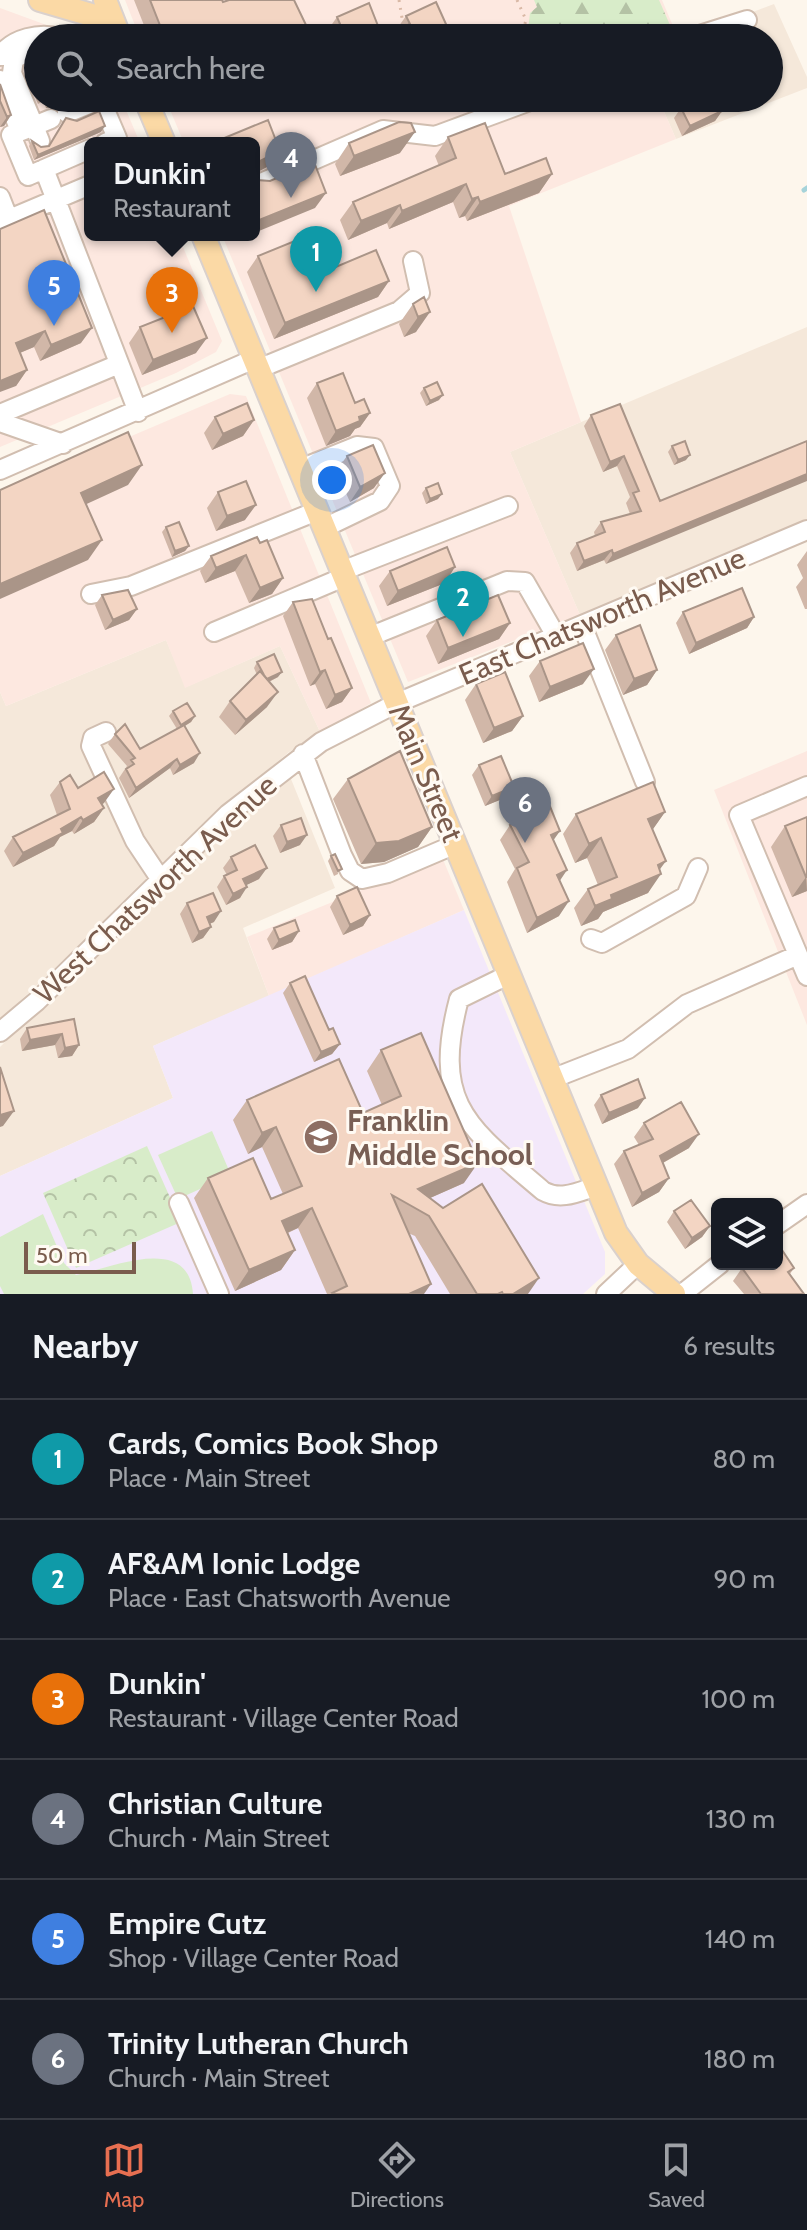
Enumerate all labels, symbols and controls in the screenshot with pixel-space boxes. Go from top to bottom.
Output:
search box [24,24,783,112]
icon: search [52,46,96,90]
text: Search here [116,50,265,87]
pin: 4 [265,132,317,198]
popup [84,137,260,241]
text: Dunkin' [113,155,211,192]
text: Restaurant [113,192,231,224]
pin: 1 [290,226,342,292]
pin: 5 [28,260,80,326]
pin: 3 [146,267,198,333]
your location [312,460,352,500]
street label: East Chatsworth Avenue [453,539,751,693]
pin: 2 [437,571,489,637]
street label: Main Street [381,699,471,847]
street label: West Chatsworth Avenue [26,767,284,1011]
pin: 6 [499,777,551,843]
place label: Franklin Middle School [347,1102,533,1173]
school or university icon: Franklin Middle School [302,1118,340,1156]
map controls [711,1198,783,1270]
button: layers [711,1198,783,1270]
scale bar [24,1238,136,1274]
text: 50 m [36,1242,88,1269]
text: Nearby [32,1325,139,1367]
text: 6 results [683,1330,775,1362]
text: Cards, Comics Book Shop [108,1425,438,1462]
text: 1 [53,1443,63,1475]
text: 80 m [712,1443,775,1475]
text: Place · Main Street [108,1462,310,1494]
text: AF&AM Ionic Lodge [108,1545,360,1582]
text: 2 [51,1563,65,1595]
text: 90 m [713,1563,775,1595]
text: Place · East Chatsworth Avenue [108,1582,451,1614]
text: Dunkin' [108,1665,206,1702]
text: 3 [51,1683,65,1715]
text: 100 m [702,1683,775,1715]
text: Restaurant · Village Center Road [108,1702,459,1734]
text: Christian Culture [108,1785,323,1822]
text: 4 [50,1803,66,1835]
text: 130 m [706,1803,775,1835]
text: Church · Main Street [108,1822,330,1854]
text: Empire Cutz [108,1905,266,1942]
text: 5 [51,1923,65,1955]
text: 140 m [705,1923,775,1955]
text: Shop · Village Center Road [108,1942,399,1974]
text: Trinity Lutheran Church [108,2025,409,2062]
text: 6 [51,2043,65,2075]
text: 180 m [704,2043,775,2075]
text: Church · Main Street [108,2062,330,2094]
tab: Map [102,2138,146,2213]
tab: Directions [350,2138,444,2213]
tab: Saved [648,2138,705,2213]

